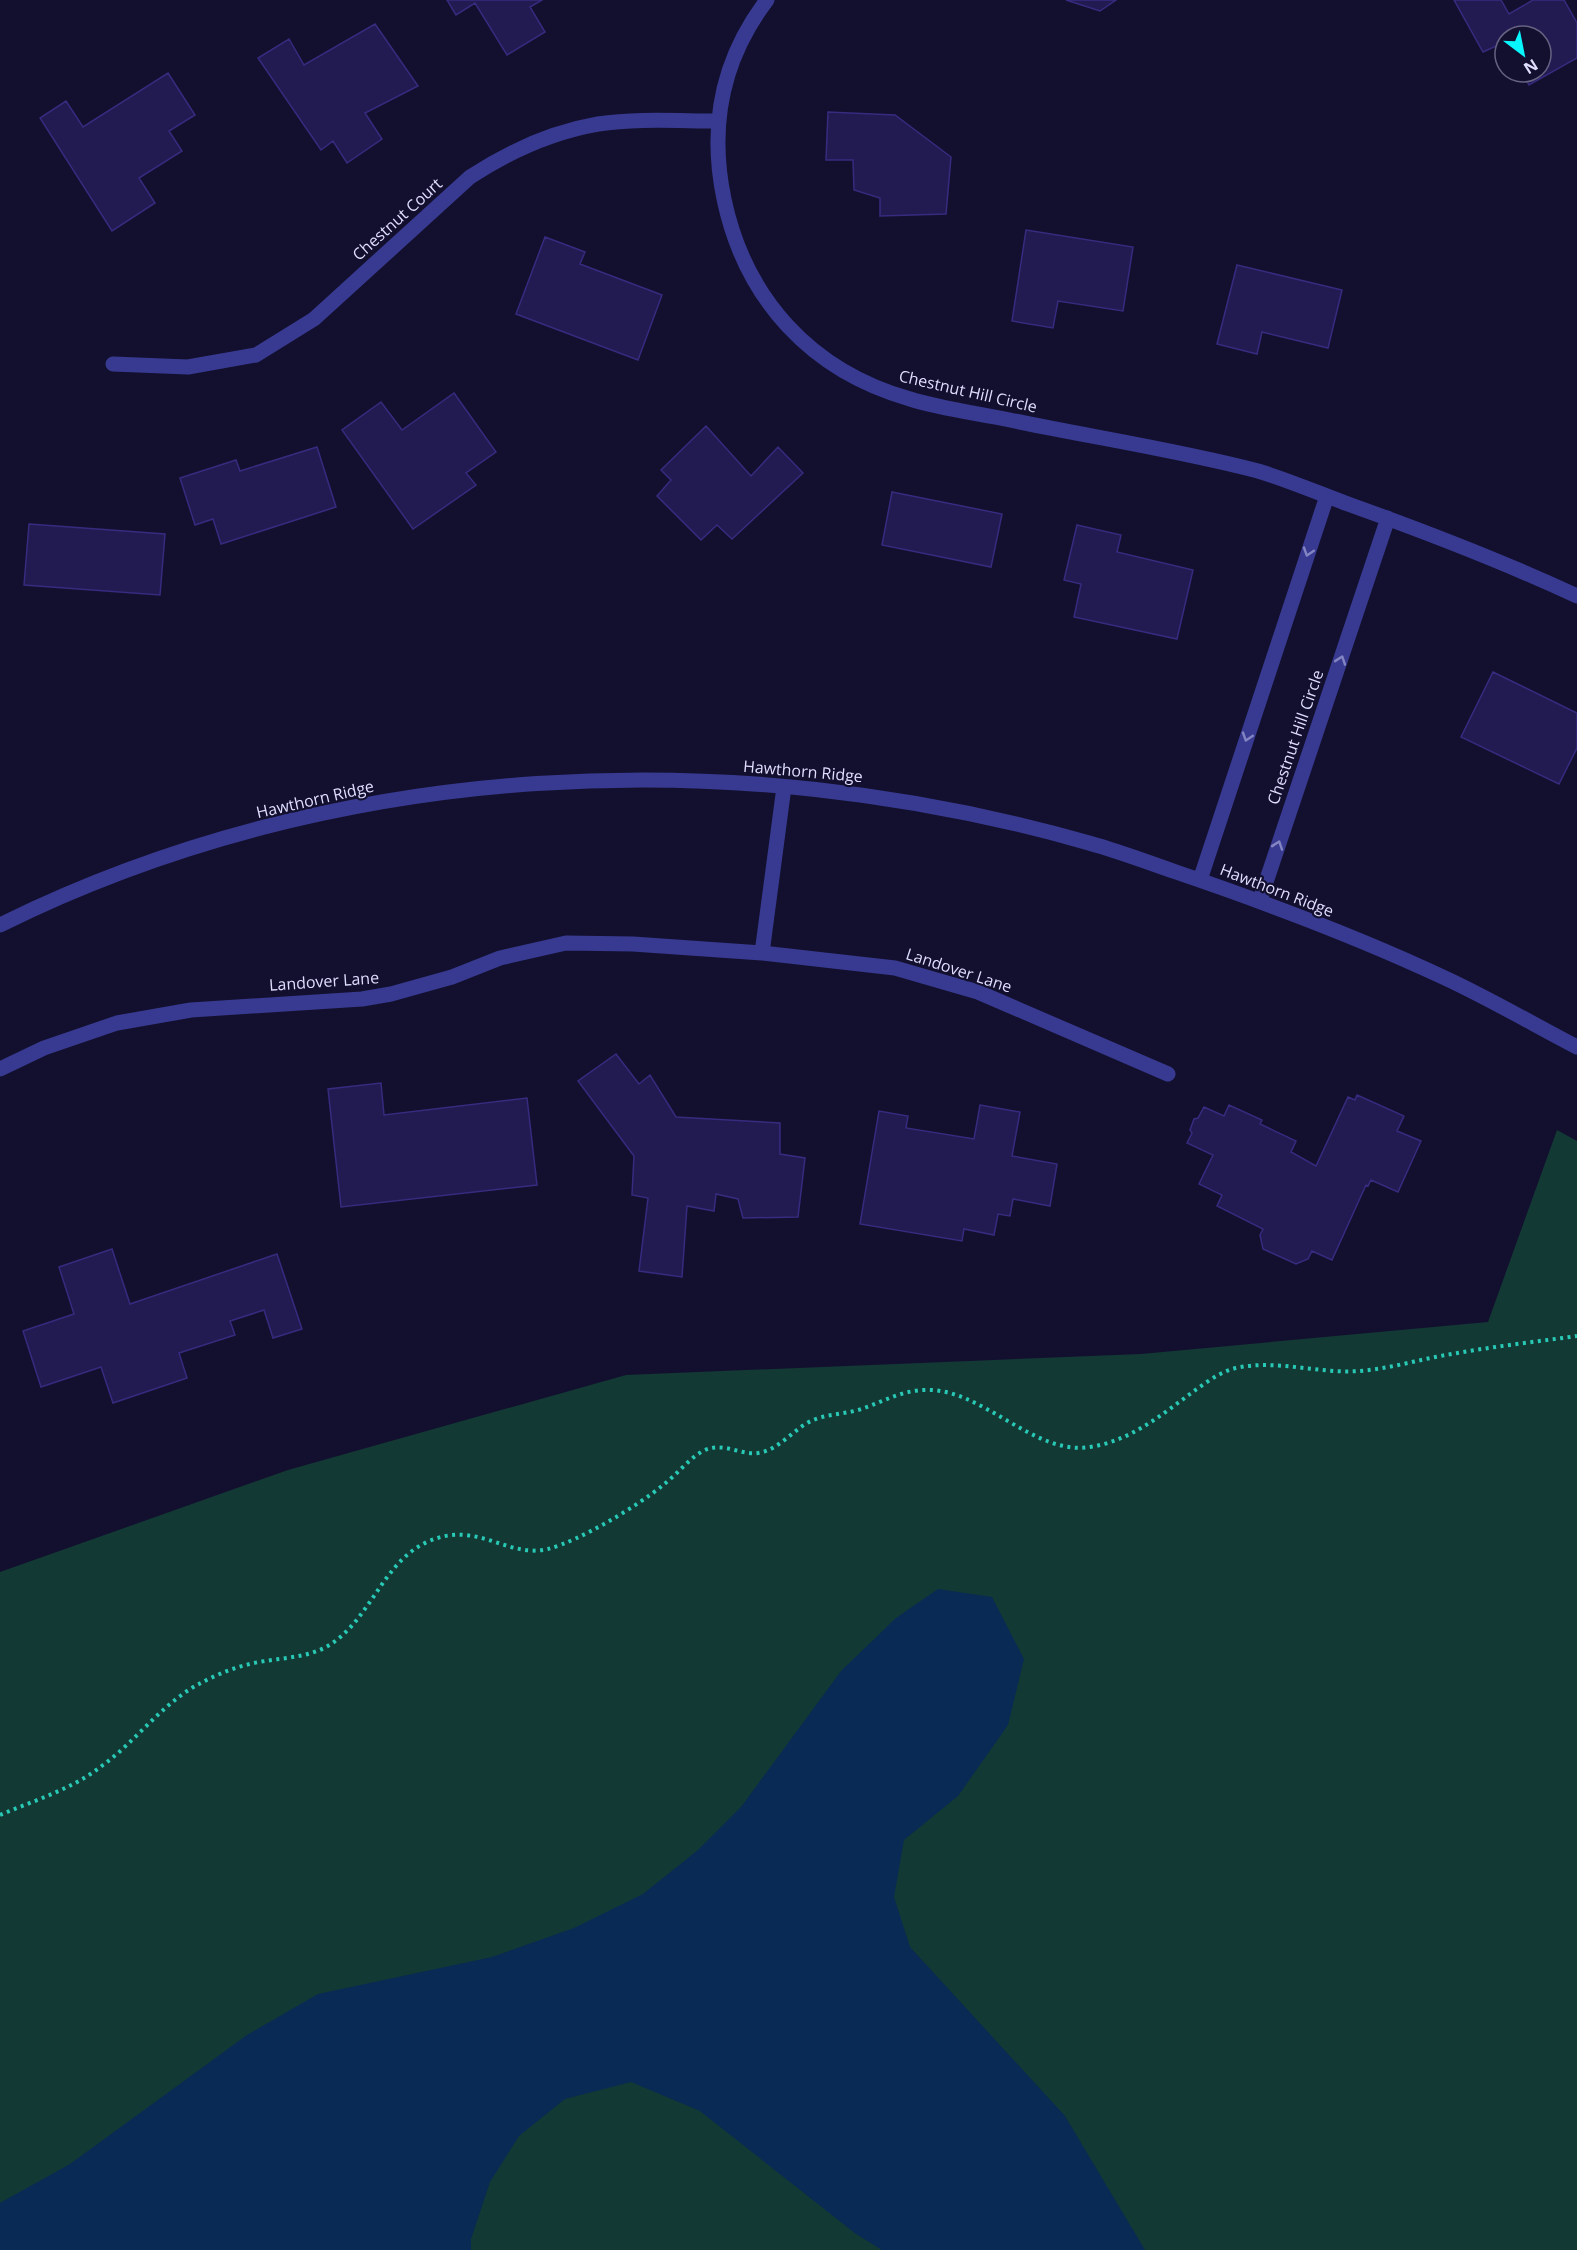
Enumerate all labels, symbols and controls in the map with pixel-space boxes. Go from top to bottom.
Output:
north arrow [1493,24,1553,84]
text: N [1520,54,1542,79]
street label: Chestnut Court [347,173,447,265]
street label: Chestnut Hill Circle [897,364,1039,418]
one-way arrow [1303,546,1315,557]
one-way arrow [1333,655,1346,666]
street label: Chestnut Hill Circle [1262,667,1328,807]
one-way arrow [1242,731,1255,742]
street label: Hawthorn Ridge [742,755,864,787]
street label: Hawthorn Ridge [254,775,376,823]
one-way arrow [1271,840,1284,850]
street label: Hawthorn Ridge [1217,858,1337,922]
street label: Landover Lane [903,943,1015,997]
street label: Landover Lane [268,966,380,996]

